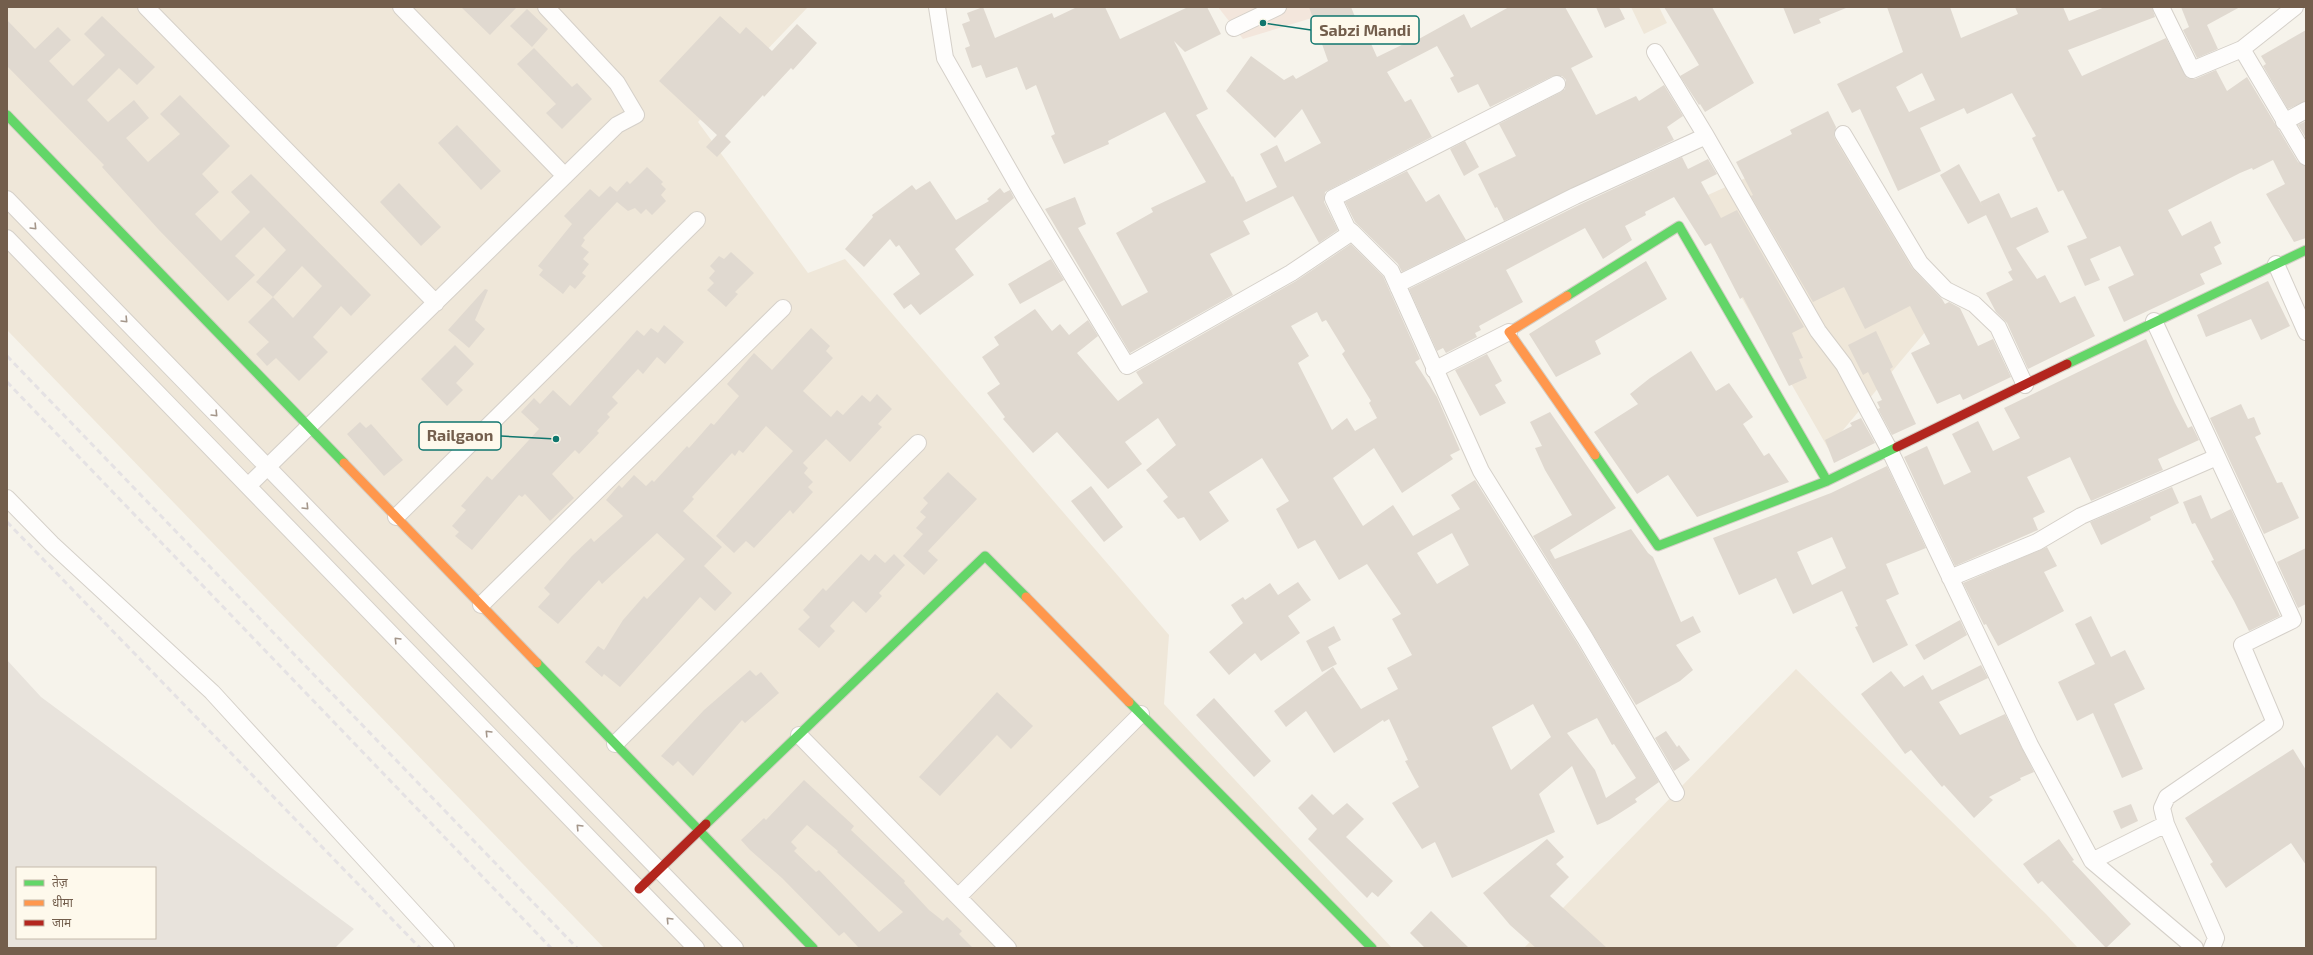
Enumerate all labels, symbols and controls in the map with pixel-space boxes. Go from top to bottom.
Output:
callout: Sabzi Mandi [1311,16,1419,44]
text: Sabzi Mandi [1319,20,1411,39]
one-way arrow [29,222,37,230]
one-way arrow [120,315,128,323]
one-way arrow [210,409,218,417]
callout: Railgaon [419,422,501,450]
text: Railgaon [427,425,493,444]
one-way arrow [301,502,309,510]
one-way arrow [395,637,402,645]
one-way arrow [485,730,493,738]
one-way arrow [576,824,583,832]
legend [16,867,156,939]
text: तेज़ [52,875,69,889]
text: धीमा [52,895,74,909]
text: जाम [52,915,72,929]
one-way arrow [666,917,674,925]

